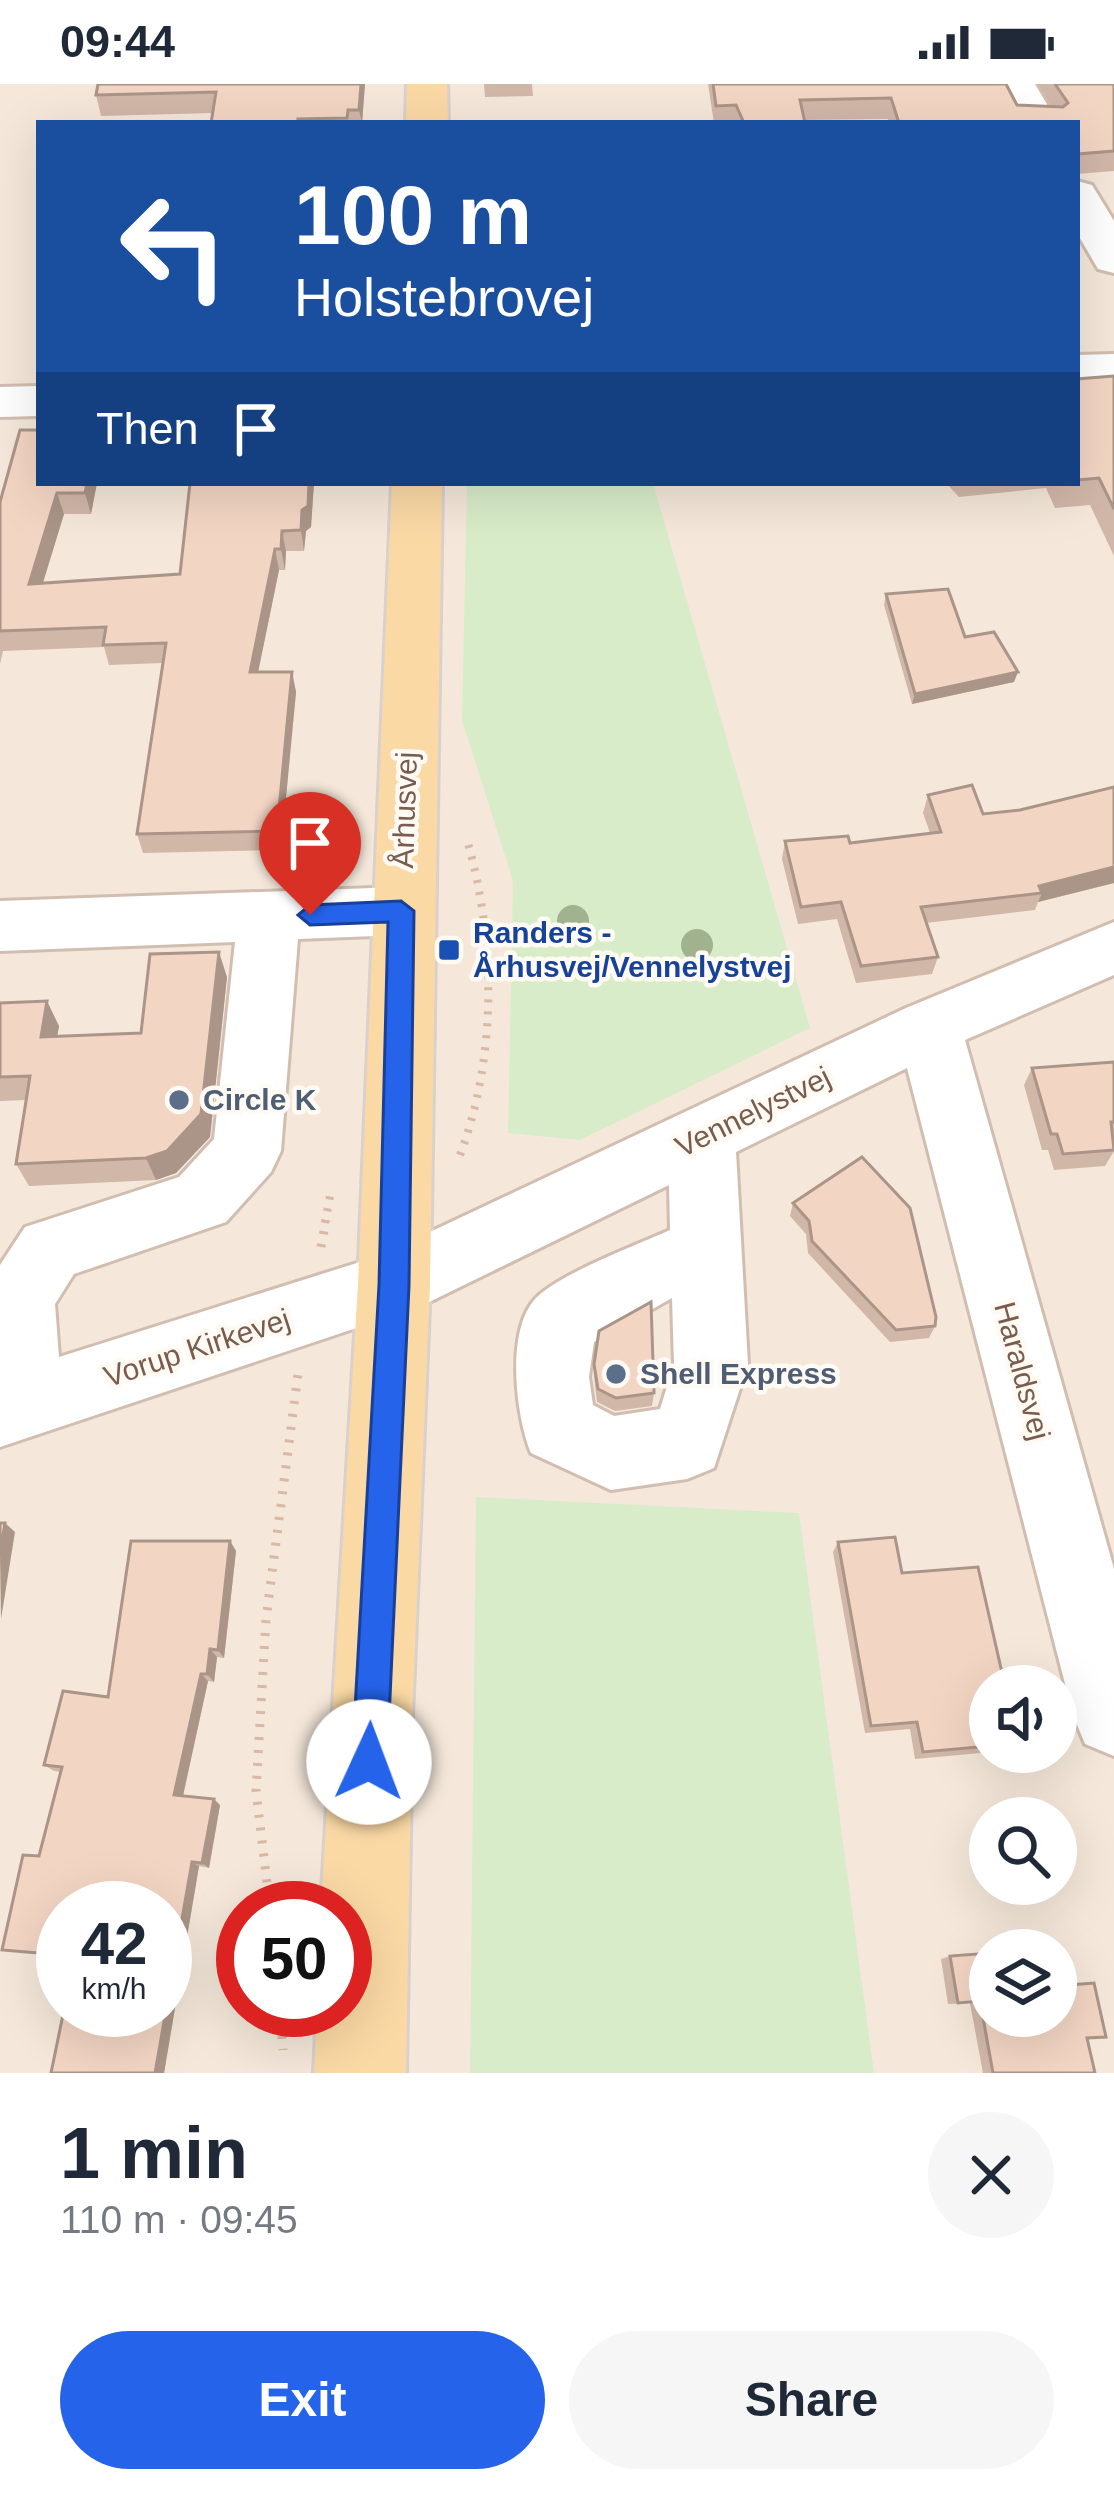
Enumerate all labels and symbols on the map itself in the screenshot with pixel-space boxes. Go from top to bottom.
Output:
street label: Århusvej [386,751,423,869]
pin [259,792,361,915]
place label: Randers - Århusvej/Vennelystvej [473,916,792,983]
marker: Randers - Århusvej/Vennelystvej [436,937,462,963]
street label: Vennelystvej [670,1060,836,1163]
place label: Circle K [203,1083,317,1116]
marker: Circle K [166,1087,192,1113]
street label: Haraldsvej [988,1298,1057,1444]
street label: Vorup Kirkevej [100,1302,294,1393]
place label: Shell Express [640,1357,837,1390]
marker: Shell Express [603,1361,629,1387]
position arrow [306,1699,432,1825]
speed limit sign: 50 [216,1881,372,2037]

